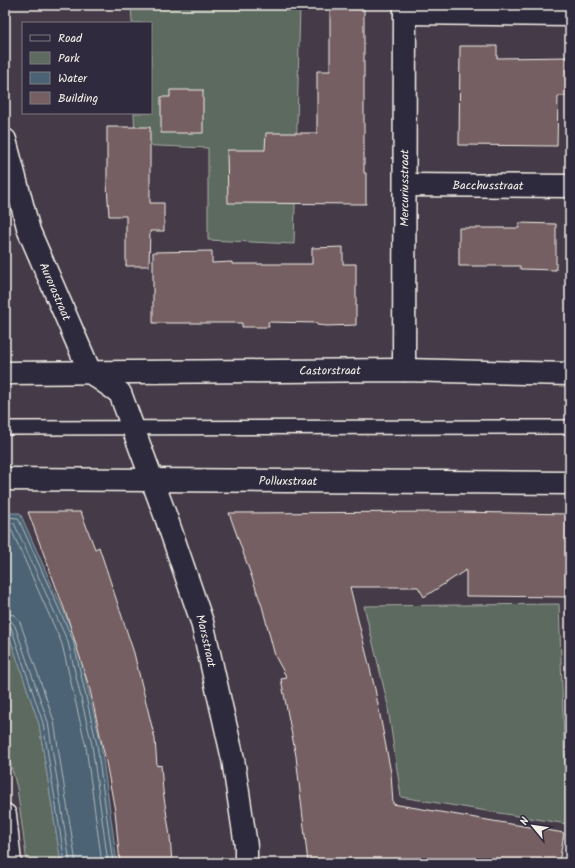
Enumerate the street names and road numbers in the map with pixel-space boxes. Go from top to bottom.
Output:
street label: Mercuriusstraat [395,149,415,227]
street label: Bacchusstraat [452,176,524,196]
street label: Aurorastraat [34,260,76,324]
street label: Castorstraat [299,361,361,381]
street label: Polluxstraat [259,472,318,491]
street label: Marsstraat [190,612,221,670]

